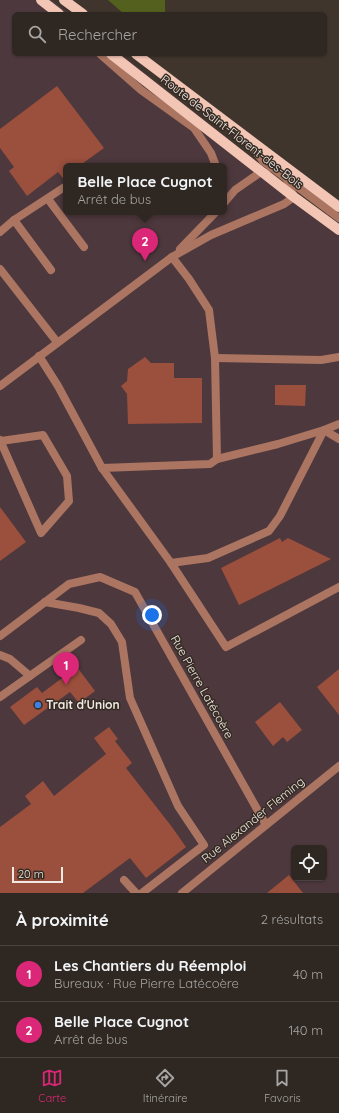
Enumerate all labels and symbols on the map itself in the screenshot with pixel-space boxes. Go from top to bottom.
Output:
street label: Route de Saint-Florent-des-Bois [158,71,307,192]
pin: 2 [132,228,158,261]
your location [142,605,162,625]
street label: Rue Pierre Latécoère [168,632,237,741]
pin: 1 [53,652,79,685]
place label: Trait d'Union [46,697,120,712]
marker: Trait d'Union [33,700,43,710]
street label: Rue Alexander Fleming [198,774,307,866]
scale bar [12,865,63,884]

